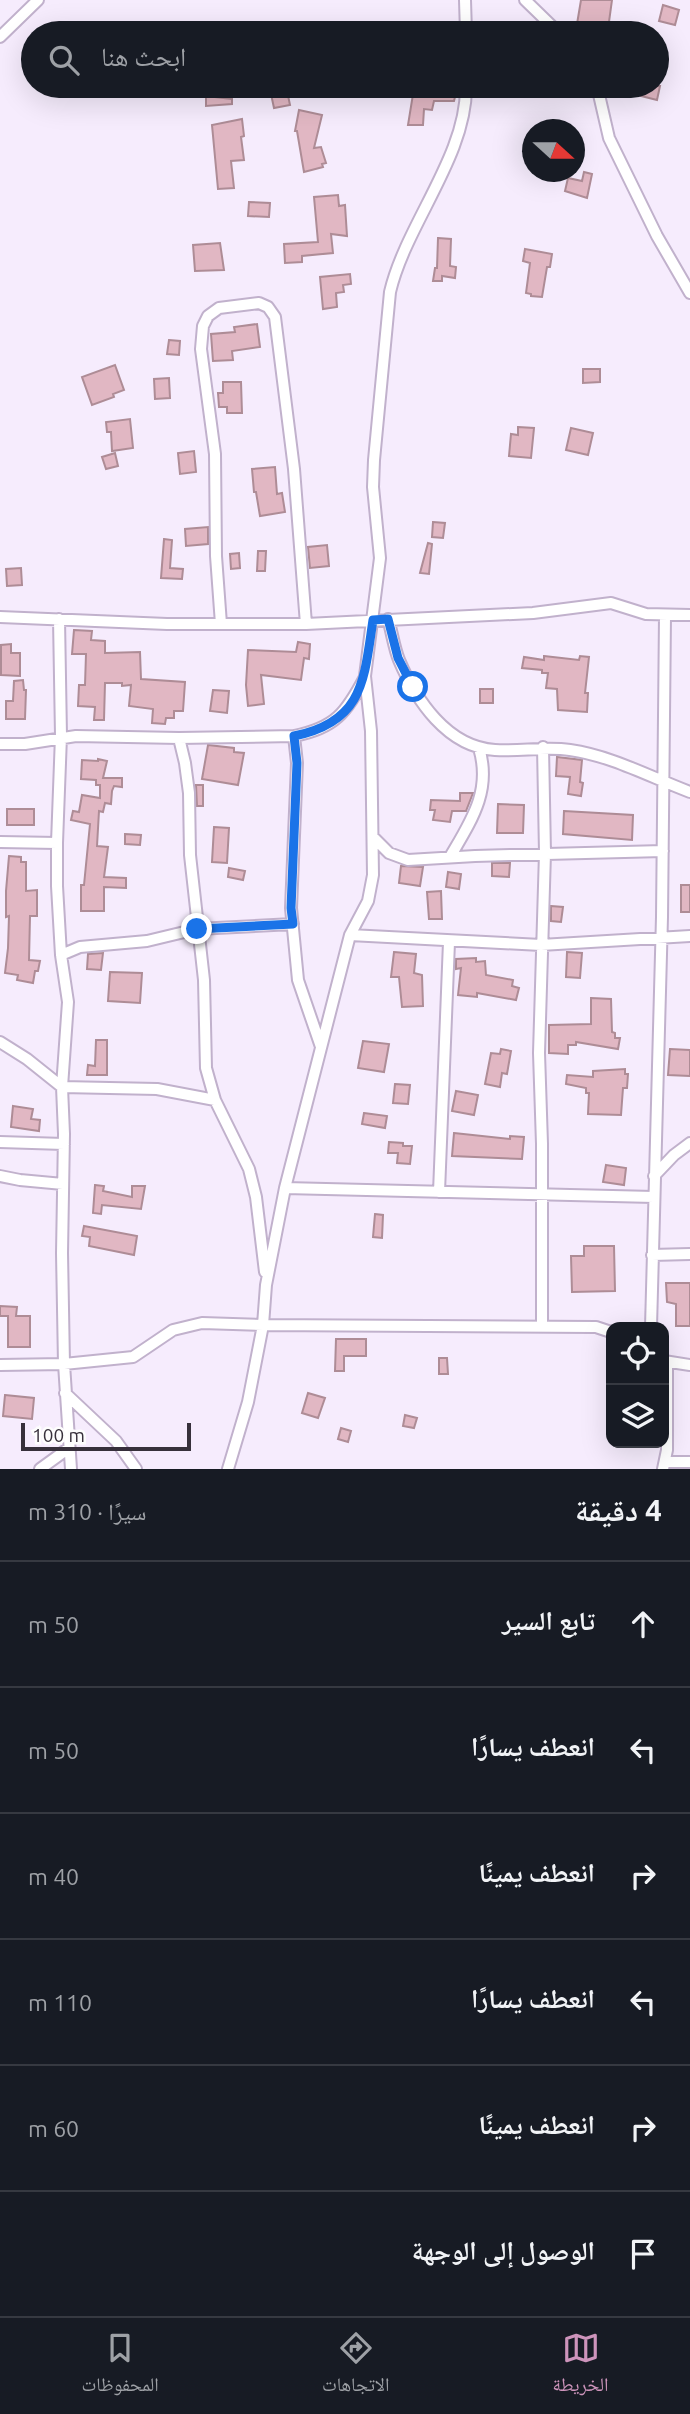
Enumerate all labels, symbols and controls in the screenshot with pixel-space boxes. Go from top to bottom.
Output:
search box [21,21,669,98]
icon: search [45,41,83,79]
text: ابحث هنا [101,42,186,71]
north arrow [522,119,585,182]
route start [397,671,428,702]
route end [181,913,212,944]
map controls [606,1322,669,1448]
button: locate [606,1322,669,1385]
button: layers [606,1385,669,1448]
scale bar [21,1420,191,1452]
text: 100 m [32,1424,85,1446]
text: 4 دقيقة [575,1493,662,1527]
text: سيرًا · 310 m [28,1499,146,1524]
icon: ahead [624,1605,662,1643]
text: تابع السير [502,1606,595,1635]
text: 50 m [28,1612,79,1637]
icon: left [624,1731,662,1769]
text: انعطف يسارًا [471,1732,595,1761]
text: 50 m [28,1738,79,1763]
icon: right [624,1857,662,1895]
text: انعطف يمينًا [479,1858,595,1887]
text: 40 m [28,1864,79,1889]
icon: left [624,1983,662,2021]
text: انعطف يسارًا [471,1984,595,2013]
text: 110 m [28,1990,92,2015]
icon: right [624,2109,662,2147]
text: انعطف يمينًا [479,2110,595,2139]
text: 60 m [28,2116,79,2141]
icon: arrive [624,2235,662,2273]
text: الوصول إلى الوجهة [412,2236,595,2265]
tab: المحفوظات [82,2329,159,2403]
tab: الاتجاهات [322,2329,389,2403]
tab: الخريطة [553,2329,608,2403]

